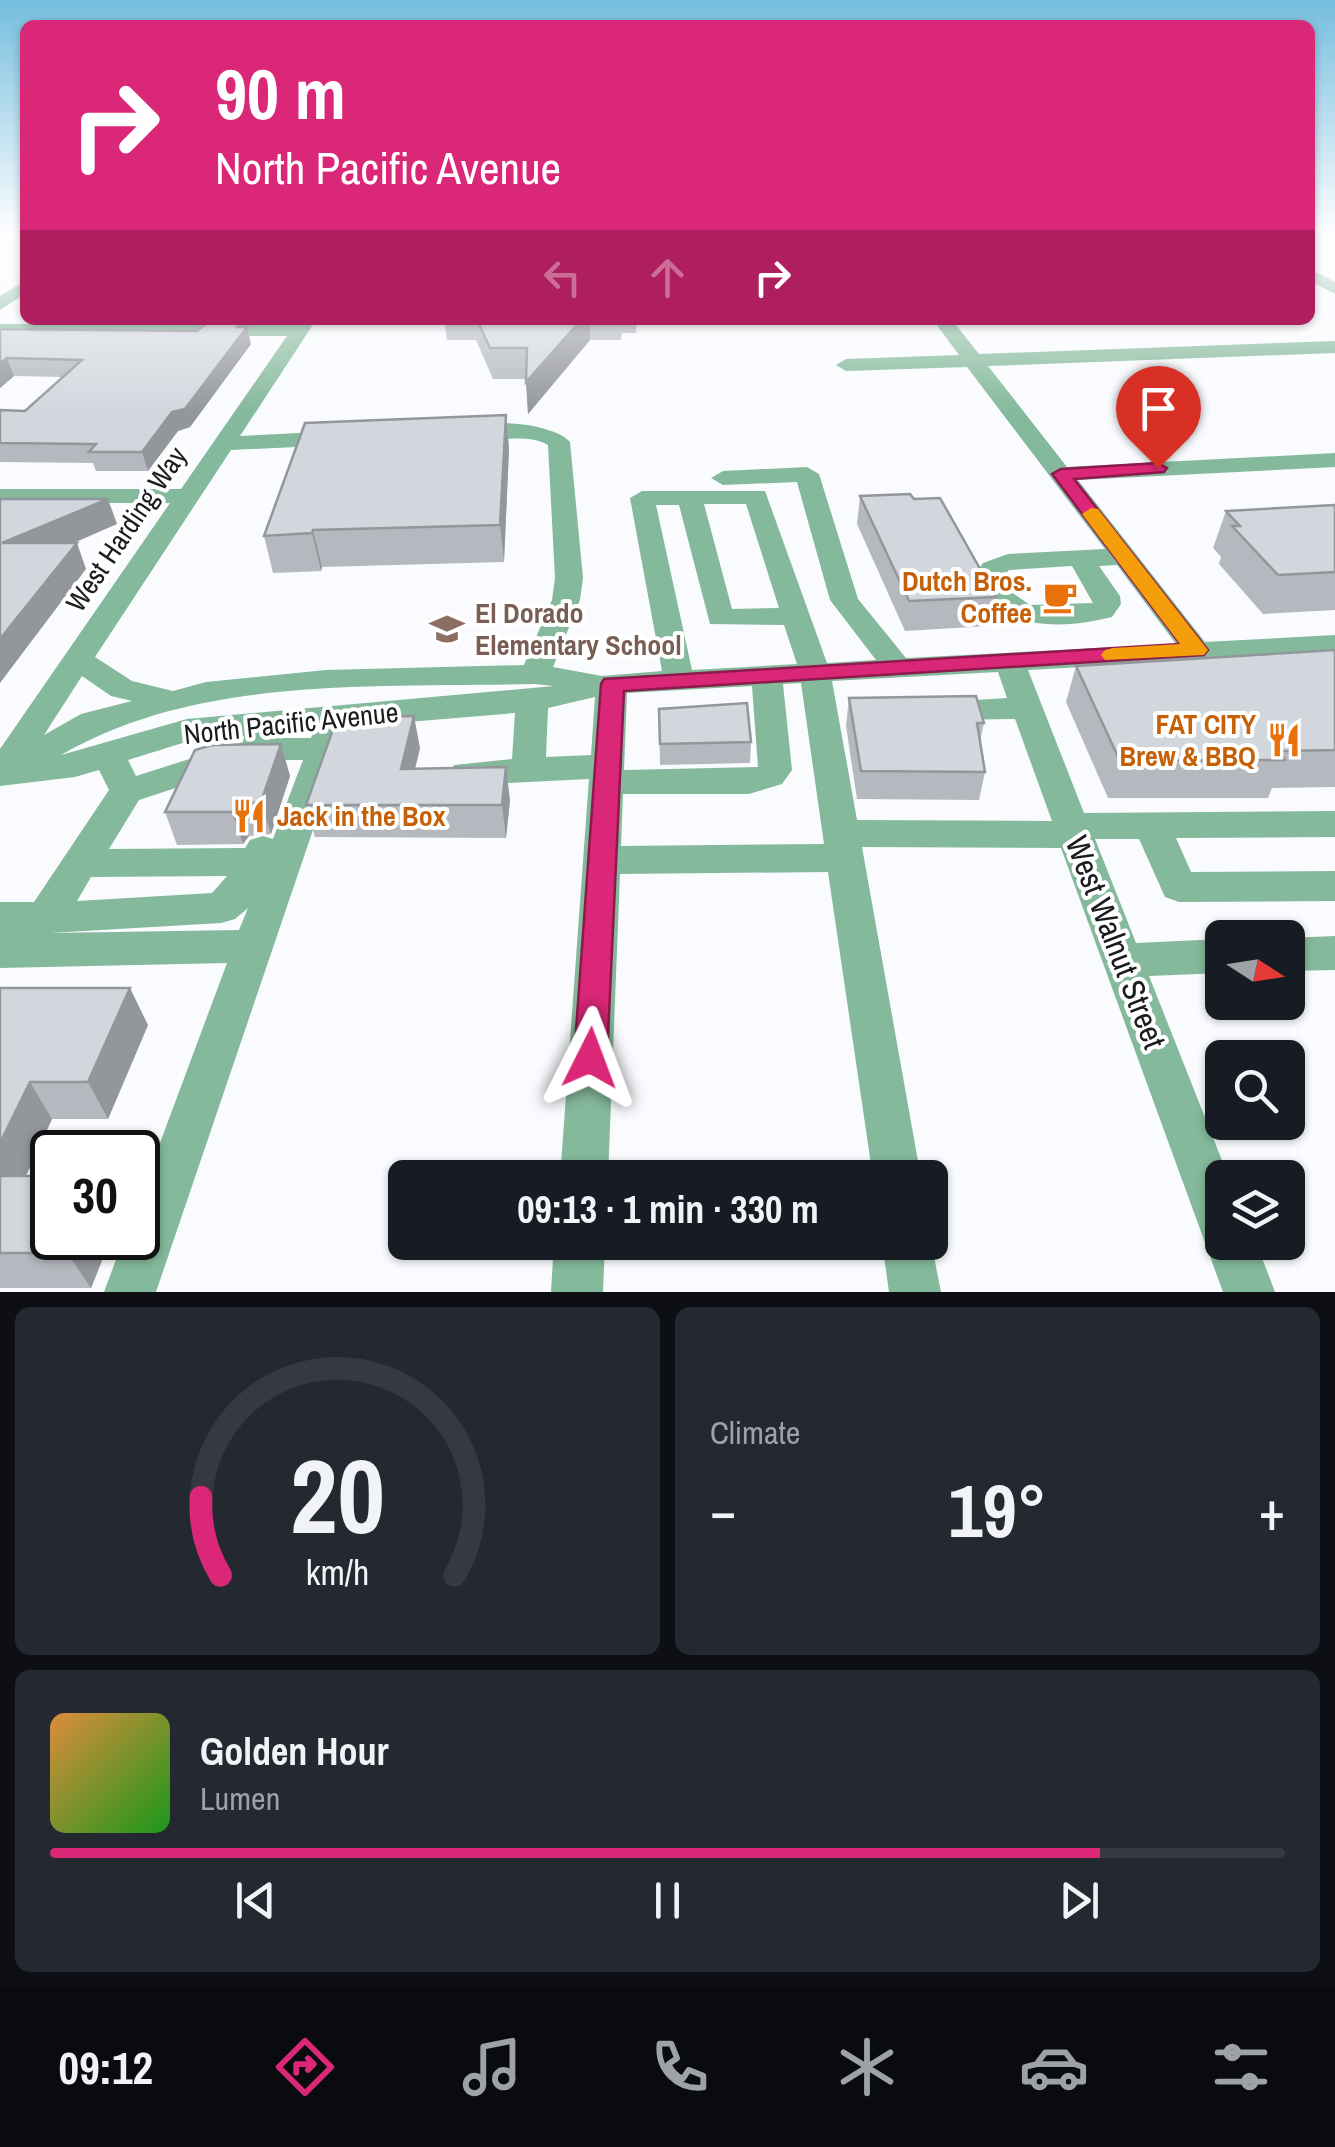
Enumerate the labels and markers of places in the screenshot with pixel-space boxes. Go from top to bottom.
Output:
pin [1116,366,1201,469]
place label: Dutch Bros. Coffee [902,562,1032,632]
cafe icon: Dutch Bros. Coffee [1041,578,1079,616]
place label: El Dorado Elementary School [475,594,682,664]
school or university icon: El Dorado Elementary School [428,610,466,648]
place label: FAT CITY Brew & BBQ [1119,705,1257,775]
restaurant icon: FAT CITY Brew & BBQ [1265,721,1303,759]
restaurant icon: Jack in the Box [230,797,268,835]
place label: Jack in the Box [277,797,446,835]

